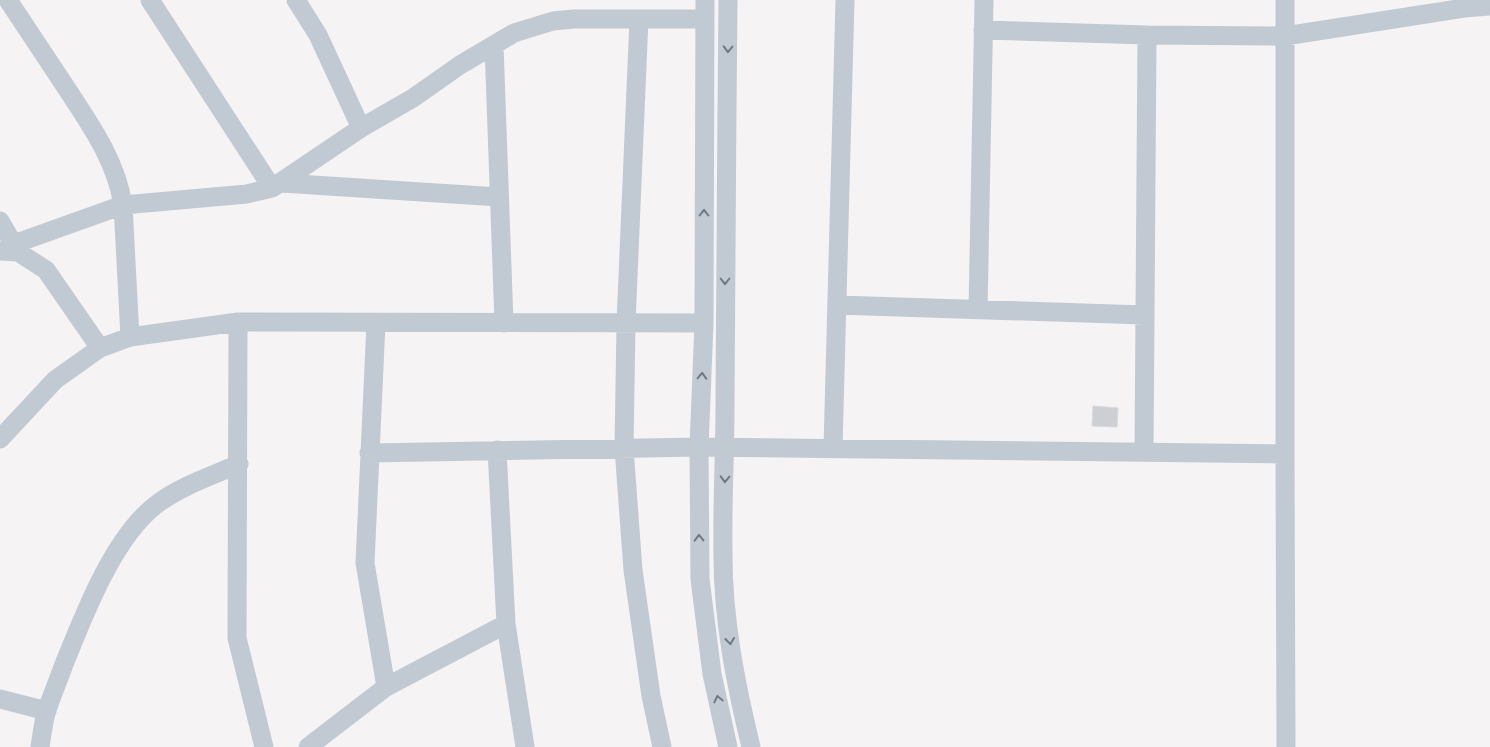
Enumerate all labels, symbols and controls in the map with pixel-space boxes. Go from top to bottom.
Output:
one-way arrow [723,45,733,53]
one-way arrow [699,209,709,217]
one-way arrow [720,278,730,285]
one-way arrow [696,372,707,380]
one-way arrow [719,475,730,483]
one-way arrow [694,534,705,542]
one-way arrow [724,637,735,645]
one-way arrow [713,695,724,704]

